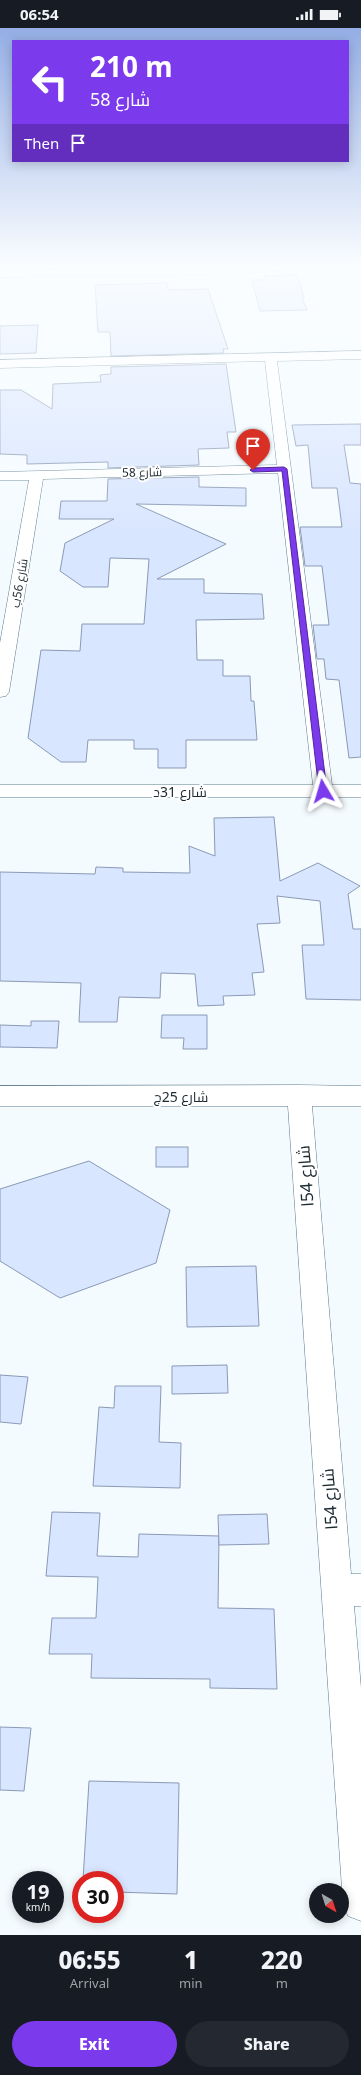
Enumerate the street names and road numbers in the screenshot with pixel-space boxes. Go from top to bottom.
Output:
street label: شارع 58 [122,463,162,481]
street label: شارع 56ب [6,557,32,609]
street label: شارع 31د [153,782,207,801]
street label: شارع 25ج [154,1087,208,1106]
street label: شارع 54ا [291,1145,320,1207]
street label: شارع 54ا [315,1468,344,1530]

